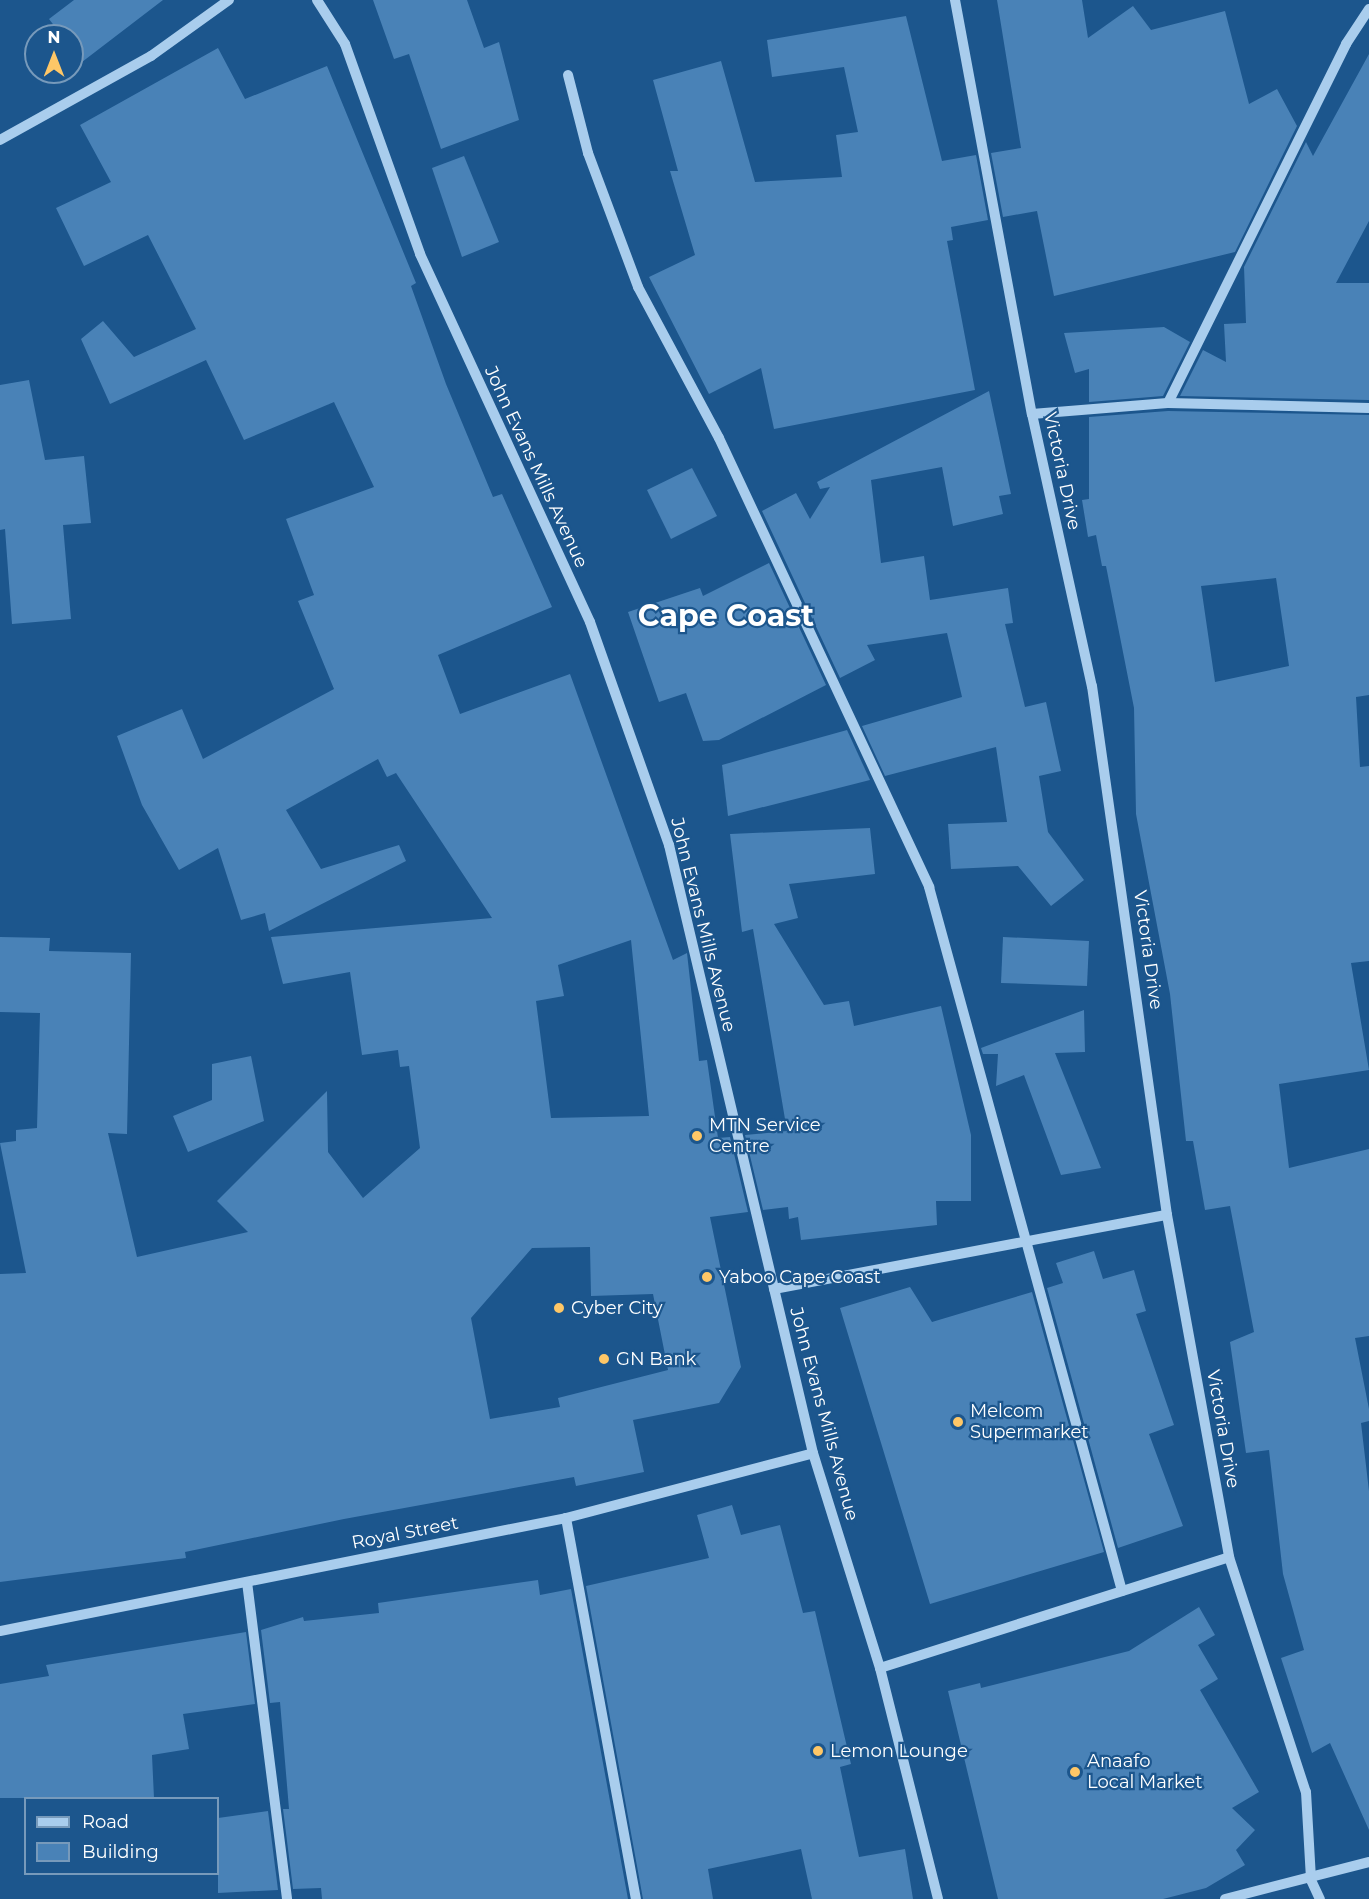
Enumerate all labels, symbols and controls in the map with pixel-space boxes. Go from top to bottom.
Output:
north arrow [24,24,84,84]
text: N [48,28,60,47]
street label: John Evans Mills Avenue [480,363,592,571]
street label: Victoria Drive [1039,410,1085,532]
district label: Cape Coast [638,598,814,634]
street label: John Evans Mills Avenue [666,816,740,1034]
street label: Victoria Drive [1129,889,1167,1011]
place label: MTN Service Centre [709,1115,821,1158]
marker: MTN Service Centre [690,1129,704,1143]
place label: Yaboo Cape Coast [719,1266,881,1288]
marker: Yaboo Cape Coast [700,1270,714,1284]
place label: Cyber City [571,1297,662,1319]
marker: Cyber City [552,1301,566,1315]
street label: John Evans Mills Avenue [785,1305,863,1523]
place label: GN Bank [616,1348,696,1370]
marker: GN Bank [597,1352,611,1366]
street label: Victoria Drive [1202,1368,1244,1490]
place label: Melcom Supermarket [970,1401,1089,1444]
marker: Melcom Supermarket [951,1415,965,1429]
street label: Royal Street [350,1512,460,1554]
place label: Lemon Lounge [830,1740,968,1762]
marker: Lemon Lounge [811,1744,825,1758]
place label: Anaafo Local Market [1087,1751,1203,1794]
marker: Anaafo Local Market [1068,1765,1082,1779]
legend [24,1797,219,1875]
text: Road [82,1811,129,1833]
text: Building [82,1841,159,1863]

